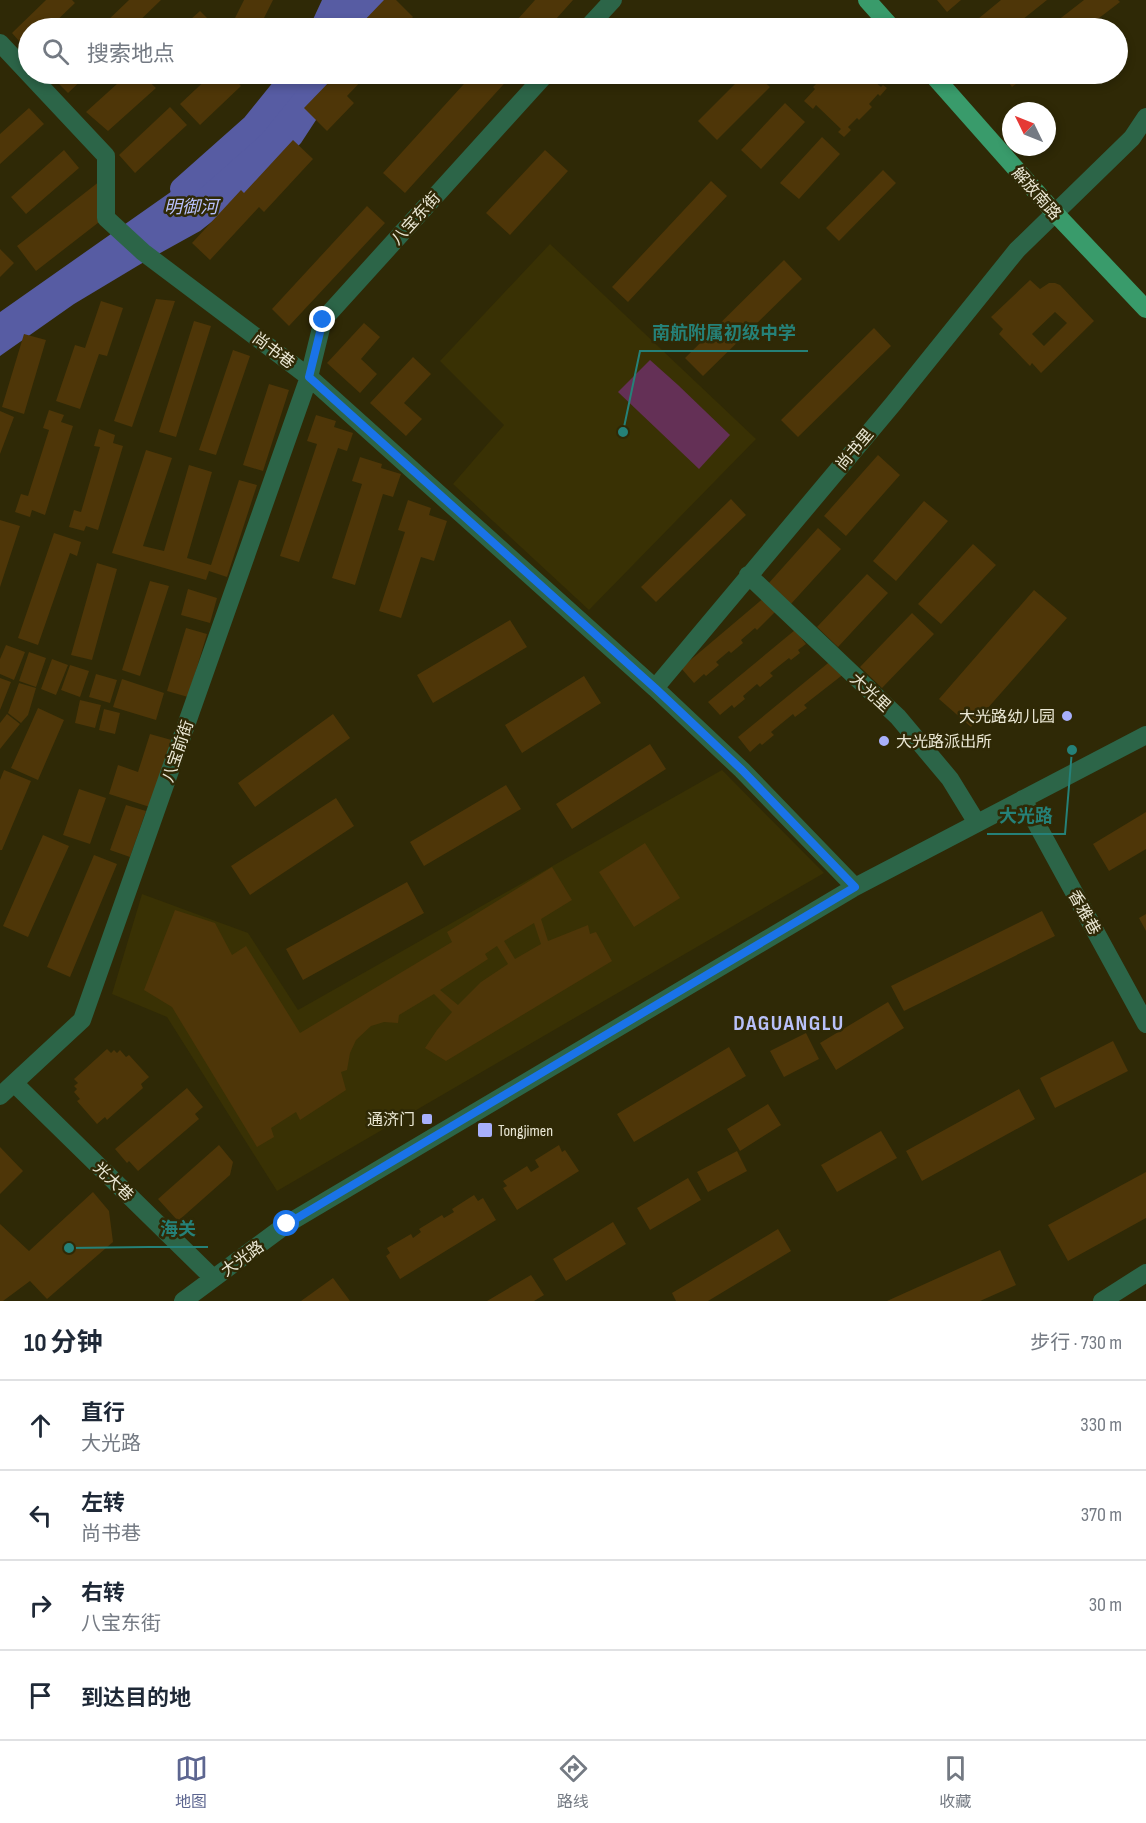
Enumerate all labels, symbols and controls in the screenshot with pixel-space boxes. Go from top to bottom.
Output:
search box [18,18,1128,84]
icon: search [39,35,72,68]
text: 搜索地点 [87,41,175,68]
north arrow [1002,102,1056,156]
street label: 解放南路 [1007,164,1064,224]
street label: 八宝东街 [388,189,445,249]
water label: 明御河 [164,197,221,218]
route end [309,306,335,332]
callout: 南航附属初级中学 [640,315,808,351]
text: 南航附属初级中学 [652,323,796,344]
street label: 尚书巷 [248,329,298,373]
street label: 尚书里 [832,425,878,474]
street label: 大光里 [846,670,894,716]
place label: 大光路幼儿园 [959,708,1055,727]
marker: 大光路幼儿园 [1060,709,1074,723]
street label: 八宝前街 [159,718,198,785]
place label: 大光路派出所 [896,733,992,752]
marker: 大光路派出所 [877,734,891,748]
callout: 大光路 [987,798,1065,834]
text: 大光路 [999,806,1053,827]
street label: 香雅巷 [1064,887,1104,938]
district label: DAGUANGLU [733,1010,845,1037]
place label: 通济门 [367,1111,415,1130]
marker: 通济门 [420,1112,434,1126]
marker: Tongjimen [476,1121,494,1139]
place label: Tongjimen [498,1122,553,1141]
street label: 光大巷 [89,1159,137,1206]
route start [273,1210,299,1236]
callout: 海关 [148,1211,208,1247]
text: 海关 [160,1219,196,1240]
street label: 大光路 [218,1237,268,1281]
text: 10 分钟 [24,1328,103,1359]
text: 步行 · 730 m [1030,1331,1122,1355]
text: 直行 [81,1400,125,1427]
icon: ahead [24,1409,57,1442]
text: 330 m [1080,1413,1122,1437]
text: 大光路 [81,1432,141,1456]
text: 左转 [81,1490,125,1517]
icon: left [24,1499,57,1532]
text: 370 m [1081,1503,1122,1527]
text: 尚书巷 [81,1522,141,1546]
text: 右转 [81,1580,125,1607]
icon: right [24,1589,57,1622]
text: 30 m [1089,1593,1122,1617]
text: 八宝东街 [81,1612,161,1636]
icon: arrive [24,1679,57,1712]
text: 到达目的地 [81,1685,191,1712]
tab: 地图 [175,1752,208,1812]
tab: 路线 [557,1752,590,1812]
tab: 收藏 [939,1752,972,1812]

